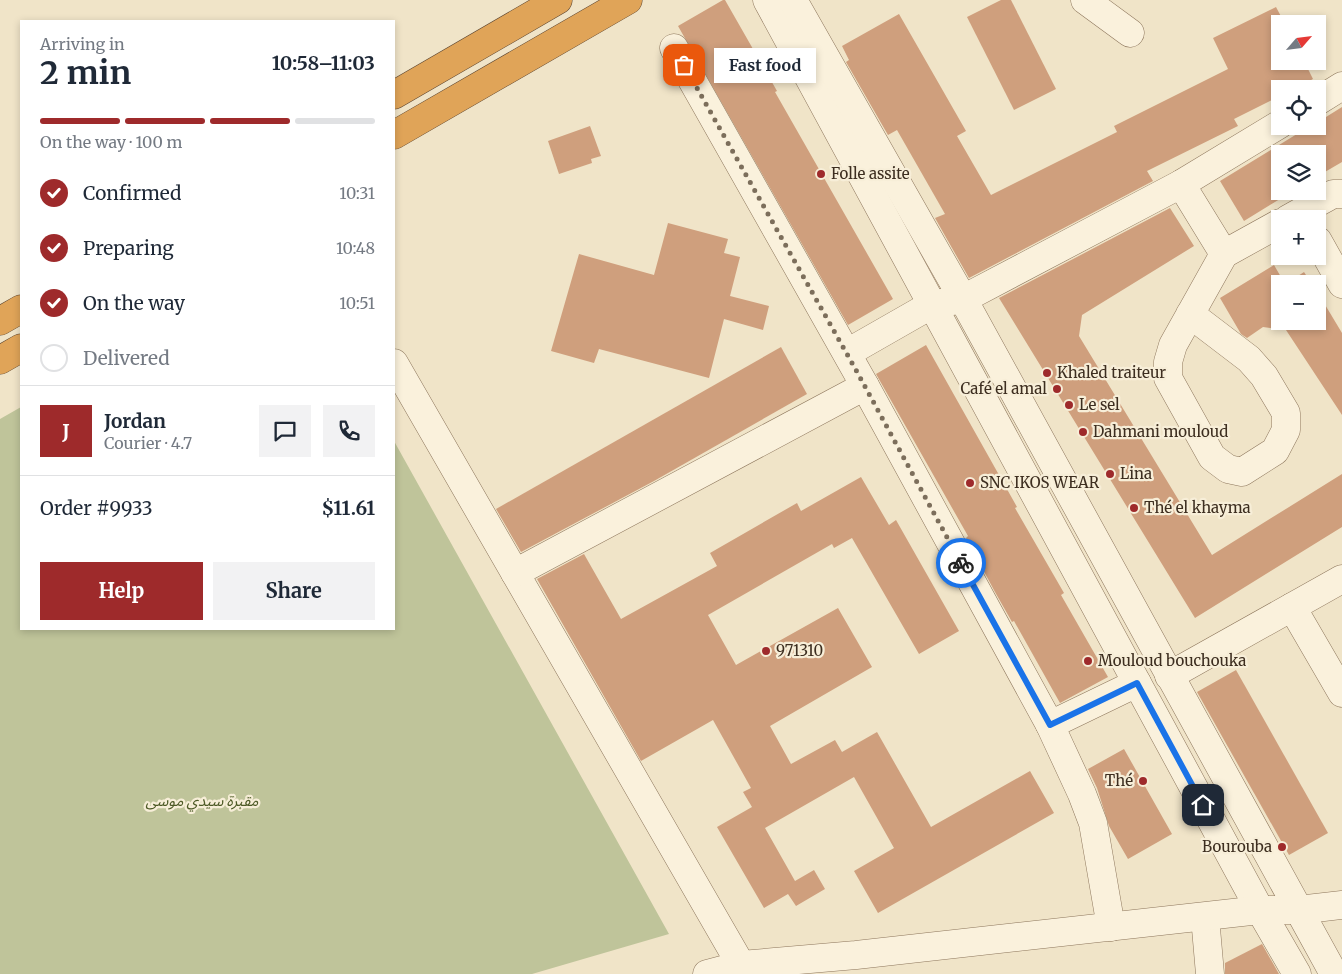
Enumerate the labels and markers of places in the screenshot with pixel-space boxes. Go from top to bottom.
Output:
pin [663,44,705,86]
callout: Fast food [714,48,816,82]
place label: Folle assite [831,164,910,183]
marker: Folle assite [815,168,827,180]
place label: Khaled traiteur [1057,363,1166,382]
marker: Khaled traiteur [1041,367,1053,379]
place label: Café el amal [960,379,1047,398]
marker: Café el amal [1051,383,1063,395]
place label: Le sel [1079,395,1120,414]
marker: Le sel [1063,399,1075,411]
place label: Dahmani mouloud [1093,422,1228,441]
marker: Dahmani mouloud [1077,426,1089,438]
place label: Lina [1120,464,1152,483]
marker: Lina [1104,468,1116,480]
place label: SNC IKOS WEAR [980,473,1100,492]
marker: SNC IKOS WEAR [964,477,976,489]
place label: Thé el khayma [1144,498,1251,517]
marker: Thé el khayma [1128,502,1140,514]
place label: 971310 [776,641,823,660]
marker: 971310 [760,645,772,657]
place label: Mouloud bouchouka [1098,651,1246,670]
marker: Mouloud bouchouka [1082,655,1094,667]
place label: Thé [1105,771,1133,790]
marker: Thé [1137,775,1149,787]
pin [1182,784,1224,826]
place label: Bourouba [1202,837,1272,856]
marker: Bourouba [1276,841,1288,853]

